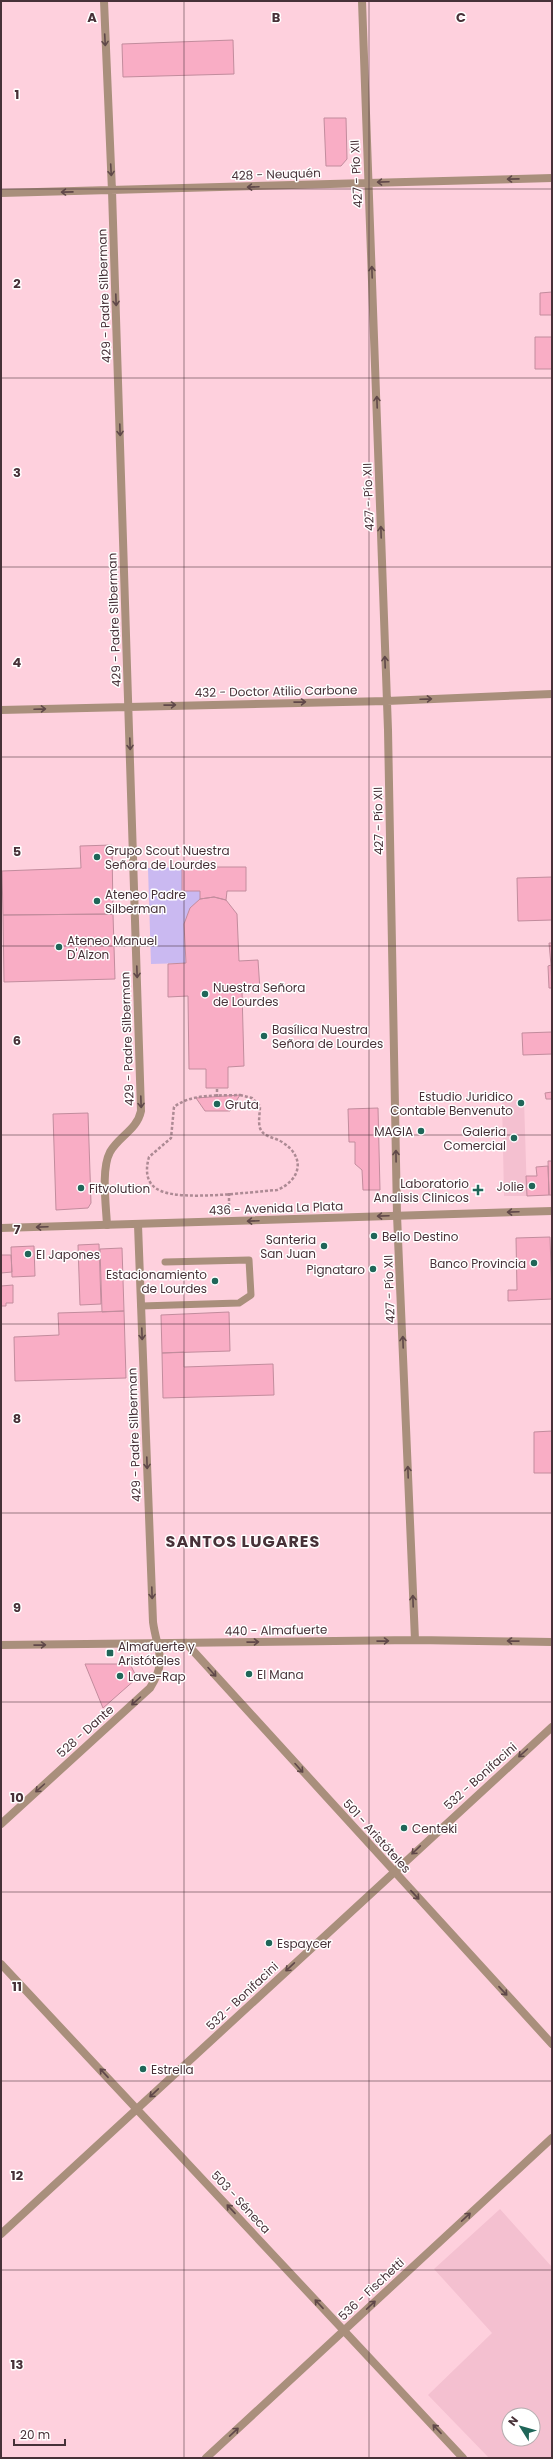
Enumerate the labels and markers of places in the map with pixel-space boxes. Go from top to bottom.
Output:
place label: Grupo Scout Nuestra Señora de Lourdes [105,842,230,873]
marker: Grupo Scout Nuestra Señora de Lourdes [92,852,102,862]
place label: Ateneo Padre Silberman [105,886,186,917]
marker: Ateneo Padre Silberman [92,896,102,906]
place label: Ateneo Manuel D'Alzon [67,932,157,963]
marker: Ateneo Manuel D'Alzon [54,942,64,952]
place label: Nuestra Señora de Lourdes [213,979,305,1010]
marker: Nuestra Señora de Lourdes [200,989,210,999]
place label: Basílica Nuestra Señora de Lourdes [272,1021,383,1052]
marker: Basílica Nuestra Señora de Lourdes [259,1031,269,1041]
place label: Estudio Juridico Contable Benvenuto [390,1088,513,1119]
place label: Gruta [225,1096,259,1113]
marker: Estudio Juridico Contable Benvenuto [516,1098,526,1108]
marker: Gruta [212,1099,222,1109]
place label: MAGIA [374,1123,413,1140]
place label: Galeria Comercial [443,1123,506,1154]
marker: MAGIA [416,1126,426,1136]
marker: Galeria Comercial [509,1133,519,1143]
place label: Laboratorio Analisis Clinicos [374,1175,469,1206]
place label: Jolie [497,1178,524,1195]
place label: Fitvolution [89,1180,150,1197]
marker: Jolie [527,1181,537,1191]
marker: Fitvolution [76,1183,86,1193]
marker: Laboratorio Analisis Clinicos [472,1184,484,1196]
place label: Bello Destino [382,1228,459,1245]
place label: Santeria San Juan [260,1231,316,1262]
marker: Bello Destino [369,1231,379,1241]
marker: Santeria San Juan [319,1241,329,1251]
place label: El Japones [36,1246,100,1263]
marker: El Japones [23,1249,33,1259]
place label: Banco Provincia [430,1255,526,1272]
marker: Banco Provincia [529,1258,539,1268]
place label: Pignataro [307,1261,365,1278]
marker: Pignataro [368,1264,378,1274]
place label: Estacionamiento de Lourdes [106,1266,207,1297]
marker: Estacionamiento de Lourdes [210,1276,220,1286]
place label: Almafuerte y Aristóteles [118,1638,195,1669]
marker: Almafuerte y Aristóteles [105,1648,115,1658]
place label: El Mana [257,1666,304,1683]
place label: Lave-Rap [128,1668,186,1685]
marker: El Mana [244,1669,254,1679]
marker: Lave-Rap [115,1671,125,1681]
place label: Centeki [412,1820,457,1837]
marker: Centeki [399,1823,409,1833]
place label: Espaycer [277,1935,332,1952]
marker: Espaycer [264,1938,274,1948]
place label: Estrella [151,2061,194,2078]
marker: Estrella [138,2064,148,2074]

